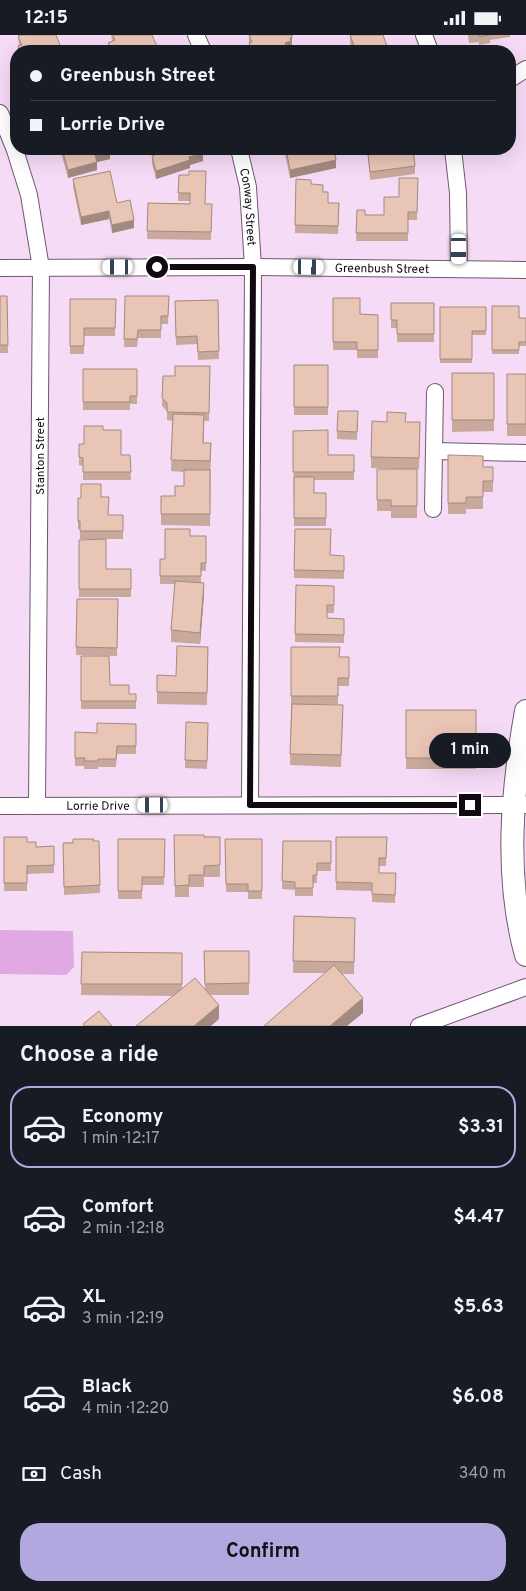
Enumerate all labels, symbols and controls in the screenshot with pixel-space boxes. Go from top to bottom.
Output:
text: 12:15 [25,6,68,30]
text: Greenbush Street [60,64,215,88]
text: Lorrie Drive [60,113,165,137]
street label: Conway Street [235,167,259,246]
car [451,234,466,264]
route start [146,256,168,278]
car [293,259,324,275]
car [103,260,133,275]
street label: Greenbush Street [335,261,429,278]
street label: Stanton Street [33,417,49,495]
callout: 1 min [429,733,511,767]
text: 1 min [451,740,489,760]
route end [459,794,481,816]
car [138,798,168,813]
street label: Lorrie Drive [66,799,130,815]
text: Choose a ride [20,1042,158,1069]
icon: car [22,1105,67,1150]
text: Economy [82,1105,163,1129]
text: $3.31 [458,1115,504,1139]
text: 1 min · 12:17 [82,1129,160,1149]
icon: car [22,1195,67,1240]
text: Comfort [82,1195,154,1219]
text: $4.47 [453,1205,504,1229]
text: 2 min · 12:18 [82,1219,165,1239]
icon: car [22,1285,67,1330]
text: XL [82,1285,105,1309]
text: $5.63 [453,1295,504,1319]
text: 3 min · 12:19 [82,1309,164,1329]
icon: car [22,1375,67,1420]
text: Black [82,1375,132,1399]
text: $6.08 [452,1385,504,1409]
text: 4 min · 12:20 [82,1399,169,1419]
icon: cash [20,1460,48,1488]
text: Cash [60,1462,102,1486]
text: 340 m [459,1464,506,1484]
button: Confirm [20,1523,506,1581]

